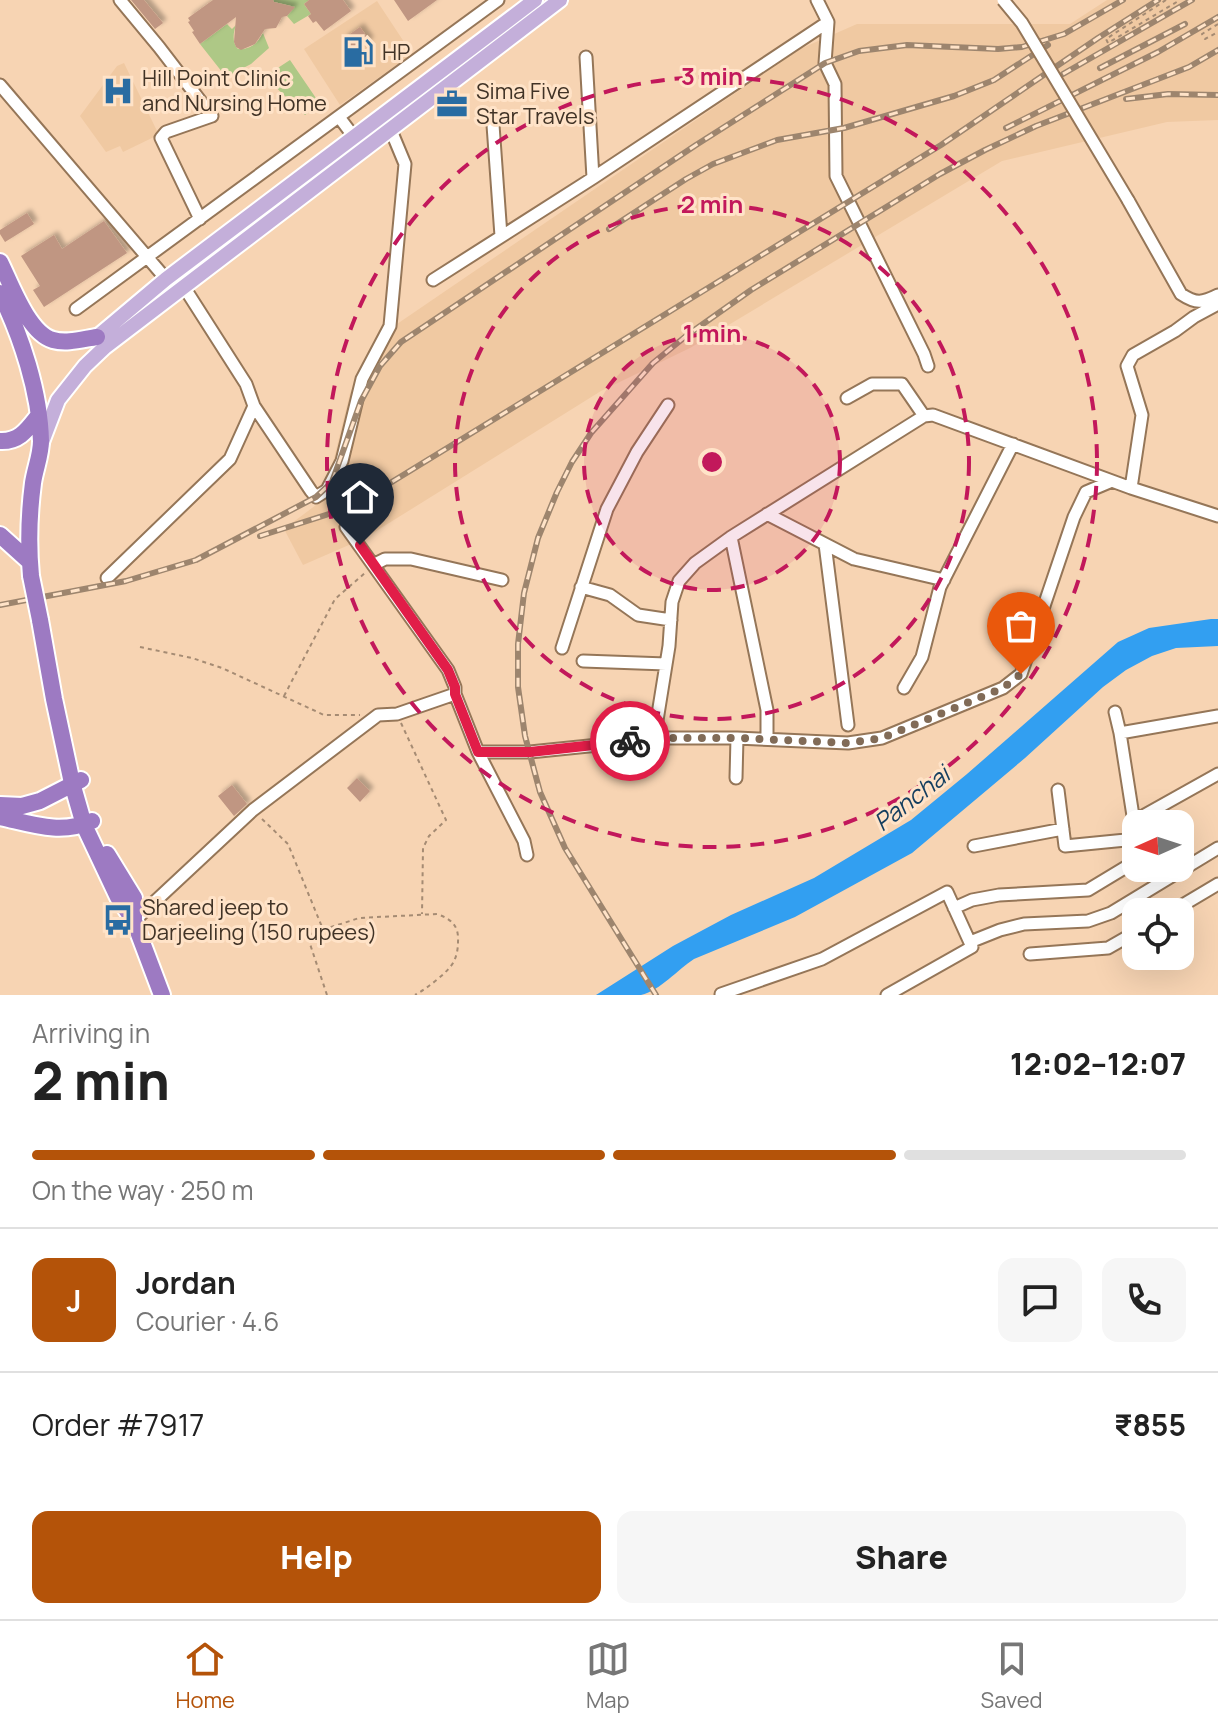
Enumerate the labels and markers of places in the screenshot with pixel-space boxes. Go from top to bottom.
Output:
fuel station icon: HP [341,35,375,69]
place label: HP [382,37,410,67]
place label: Hill Point Clinic and Nursing Home [142,63,327,118]
hospital icon: Hill Point Clinic and Nursing Home [101,74,135,108]
place label: Sima Five Star Travels [476,76,595,131]
office icon: Sima Five Star Travels [435,87,469,121]
centre of rings [698,448,726,476]
pin [326,463,394,545]
pin [987,592,1055,674]
place label: Shared jeep to Darjeeling (150 rupees) [142,892,377,947]
bus stop icon: Shared jeep to Darjeeling (150 rupees) [101,903,135,937]

